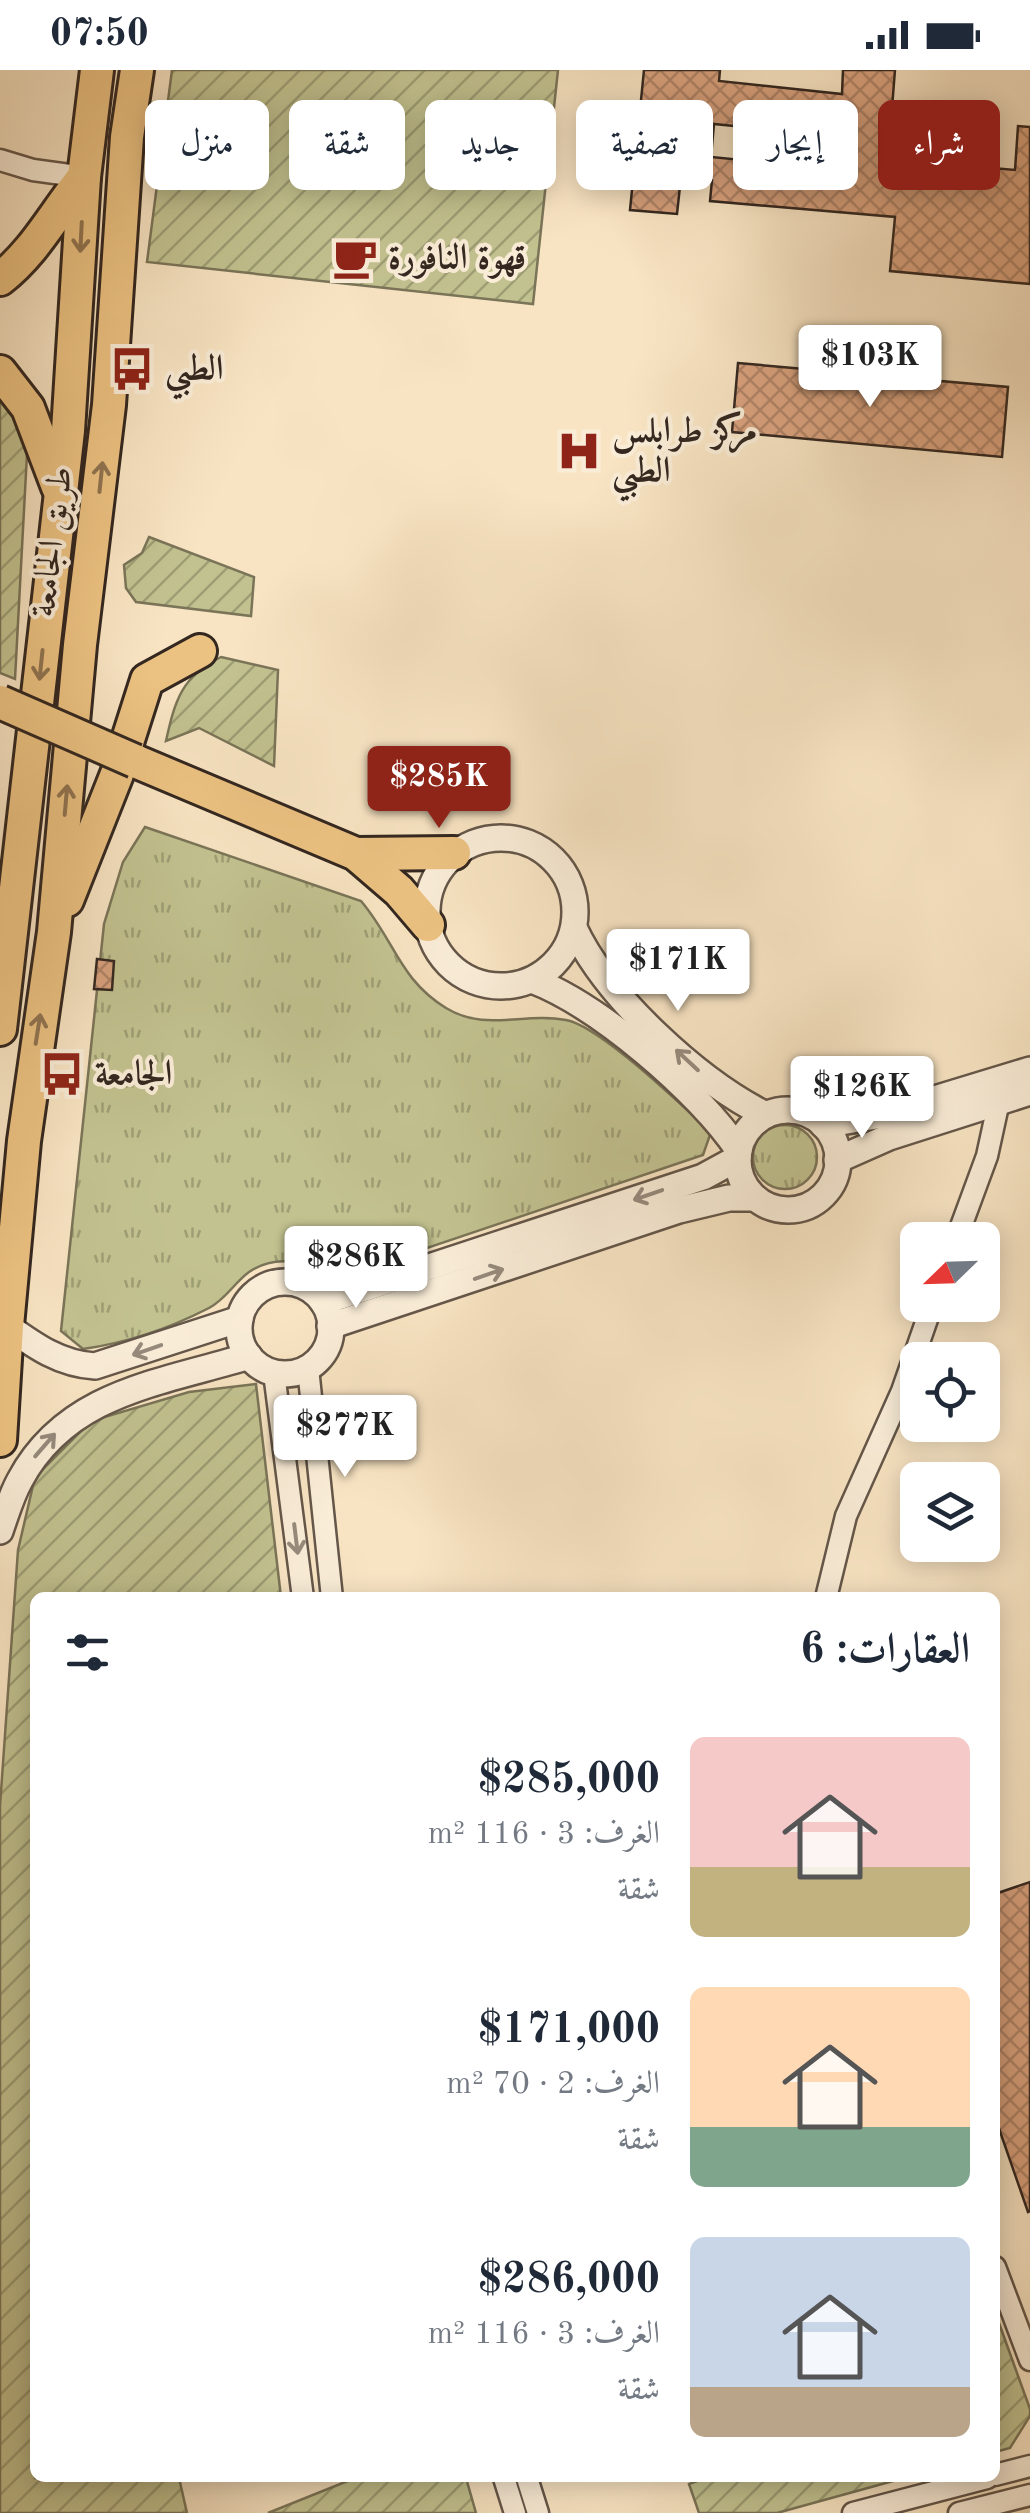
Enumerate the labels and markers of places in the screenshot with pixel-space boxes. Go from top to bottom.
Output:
cafe icon: قهوة النافورة [331,234,379,282]
place label: قهوة النافورة [388,241,526,279]
pin: $103K [800,325,940,410]
bus stop icon: الطبي [108,345,156,393]
place label: الطبي [165,352,224,400]
place label: مركز طرابلس الطبي [612,411,757,502]
hospital icon: مركز طرابلس الطبي [555,427,603,475]
pin: $285K [369,746,509,831]
pin: $171K [608,929,748,1014]
bus stop icon: الجامعة [38,1050,86,1098]
pin: $126K [792,1056,932,1141]
place label: الجامعة [95,1057,172,1092]
pin: $286K [286,1226,426,1311]
pin: $277K [275,1395,415,1480]

